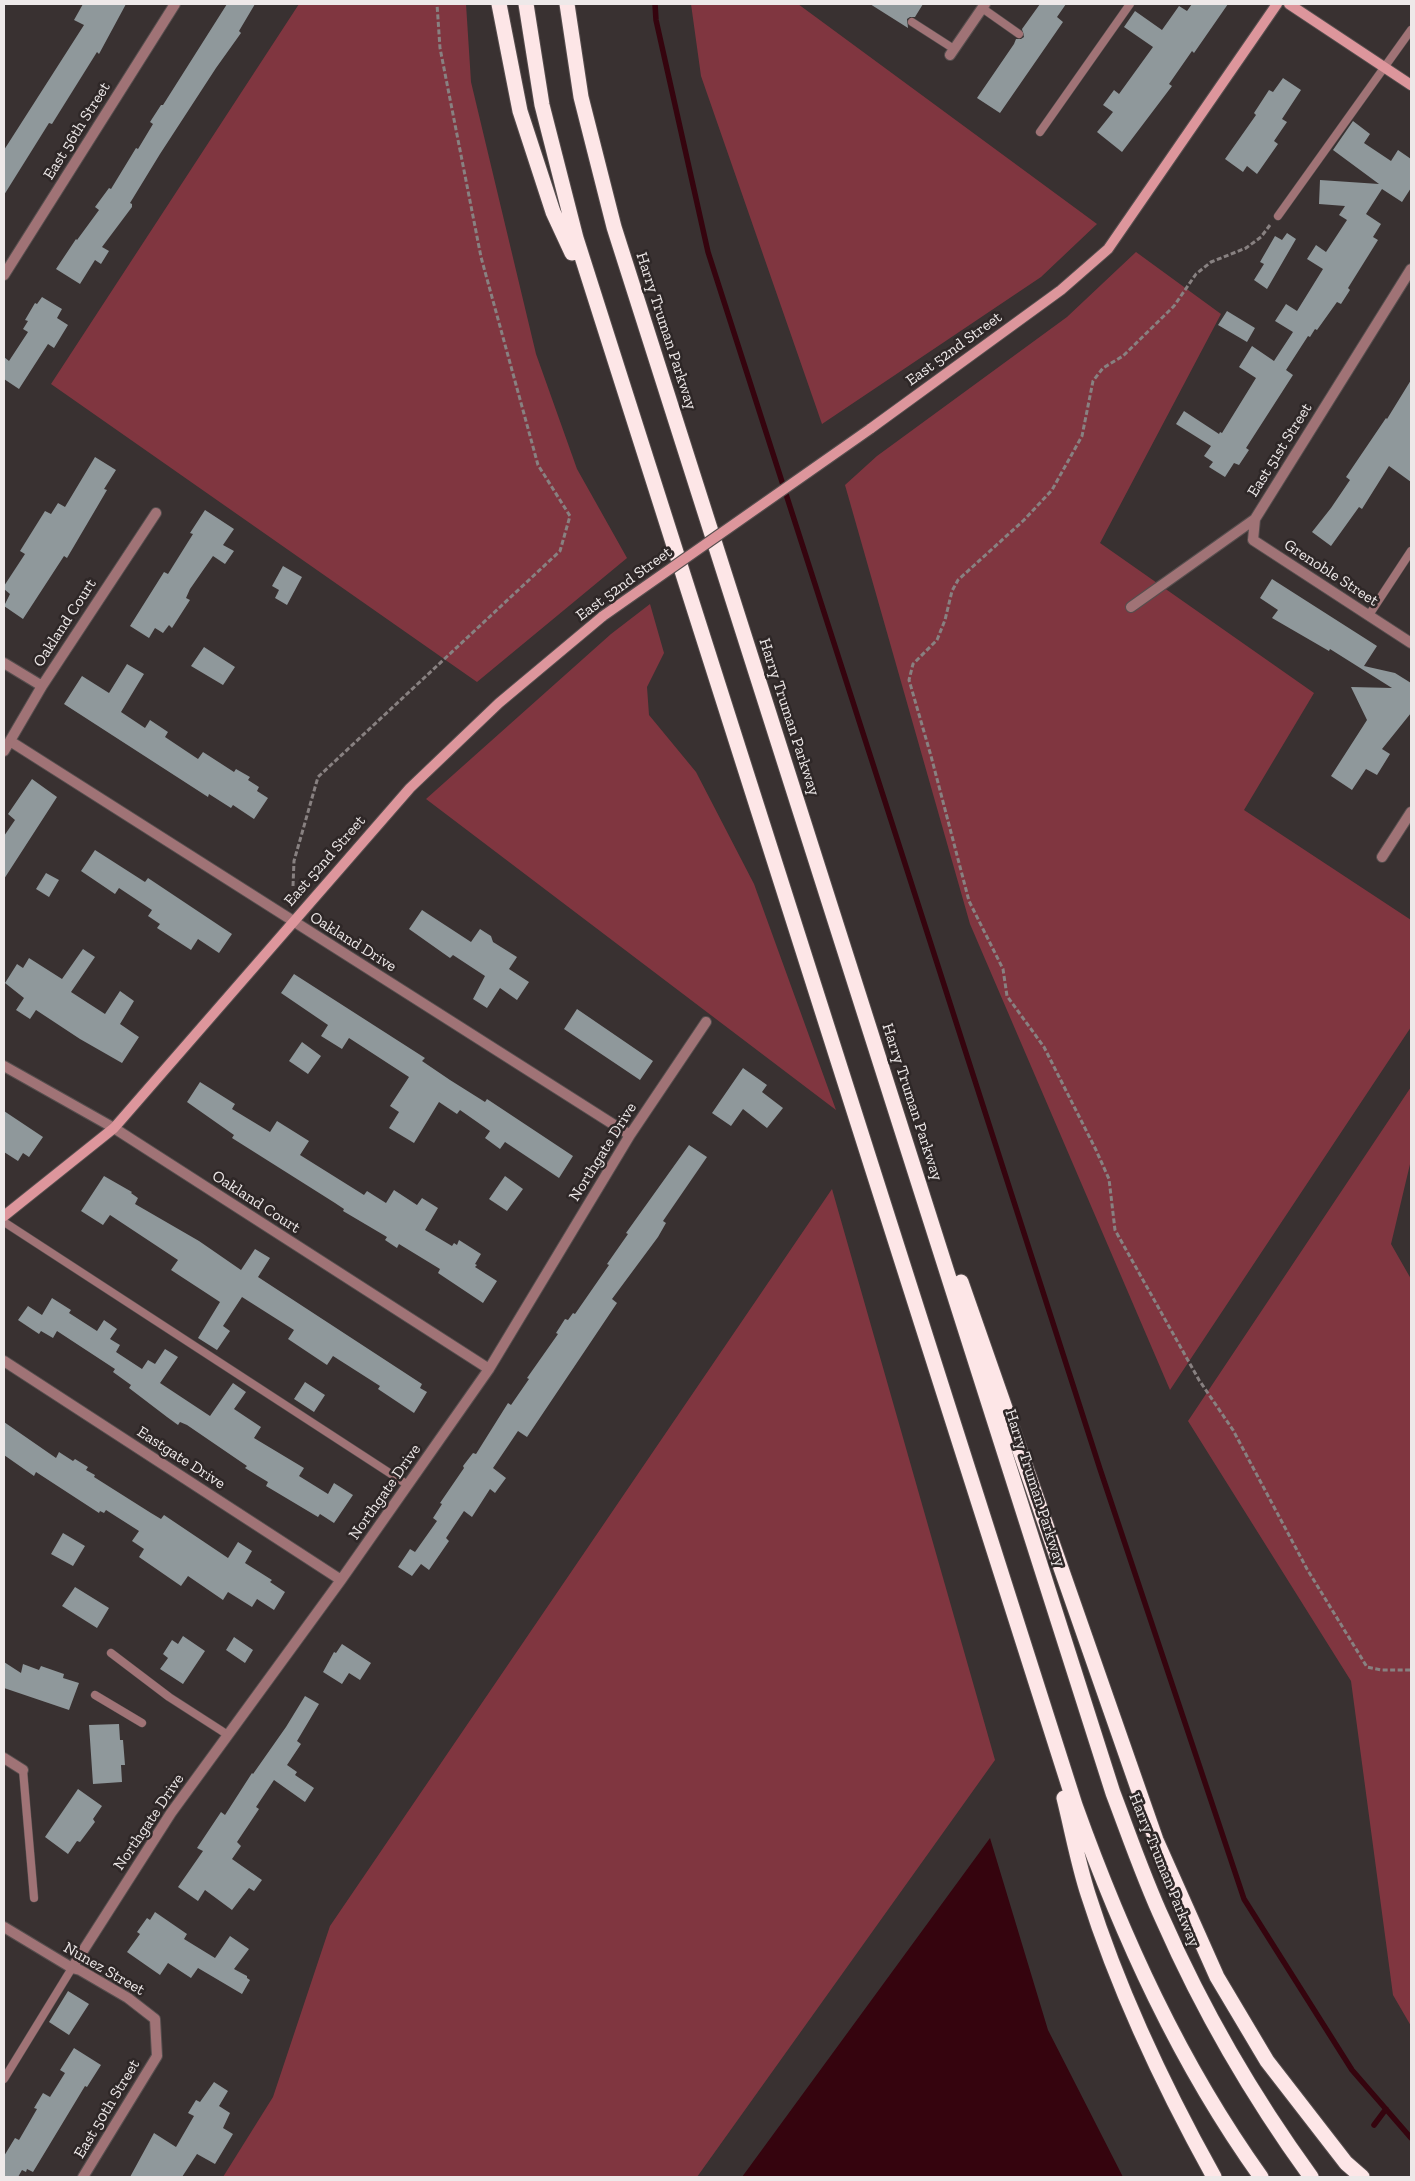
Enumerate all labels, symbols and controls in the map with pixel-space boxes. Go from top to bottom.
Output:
street label: East 56th Street [39,79,115,183]
street label: Harry Truman Parkway [632,250,700,412]
street label: East 52nd Street [902,308,1006,390]
street label: East 51st Street [1244,400,1316,500]
street label: Grenoble Street [1280,535,1382,611]
street label: East 52nd Street [572,543,676,625]
street label: Oakland Court [29,575,101,671]
street label: Harry Truman Parkway [755,636,823,798]
street label: East 52nd Street [280,812,370,910]
street label: Oakland Drive [306,908,400,976]
street label: Harry Truman Parkway [878,1021,946,1183]
street label: Northgate Drive [565,1099,641,1205]
street label: Oakland Court [208,1166,304,1238]
street label: Harry Truman Parkway [1001,1407,1069,1569]
street label: Eastgate Drive [133,1422,229,1494]
street label: Northgate Drive [345,1440,425,1544]
street label: Northgate Drive [110,1770,188,1874]
street label: Harry Truman Parkway [1124,1790,1204,1950]
street label: Nunez Street [60,1938,148,2000]
street label: East 50th Street [70,2056,144,2162]

